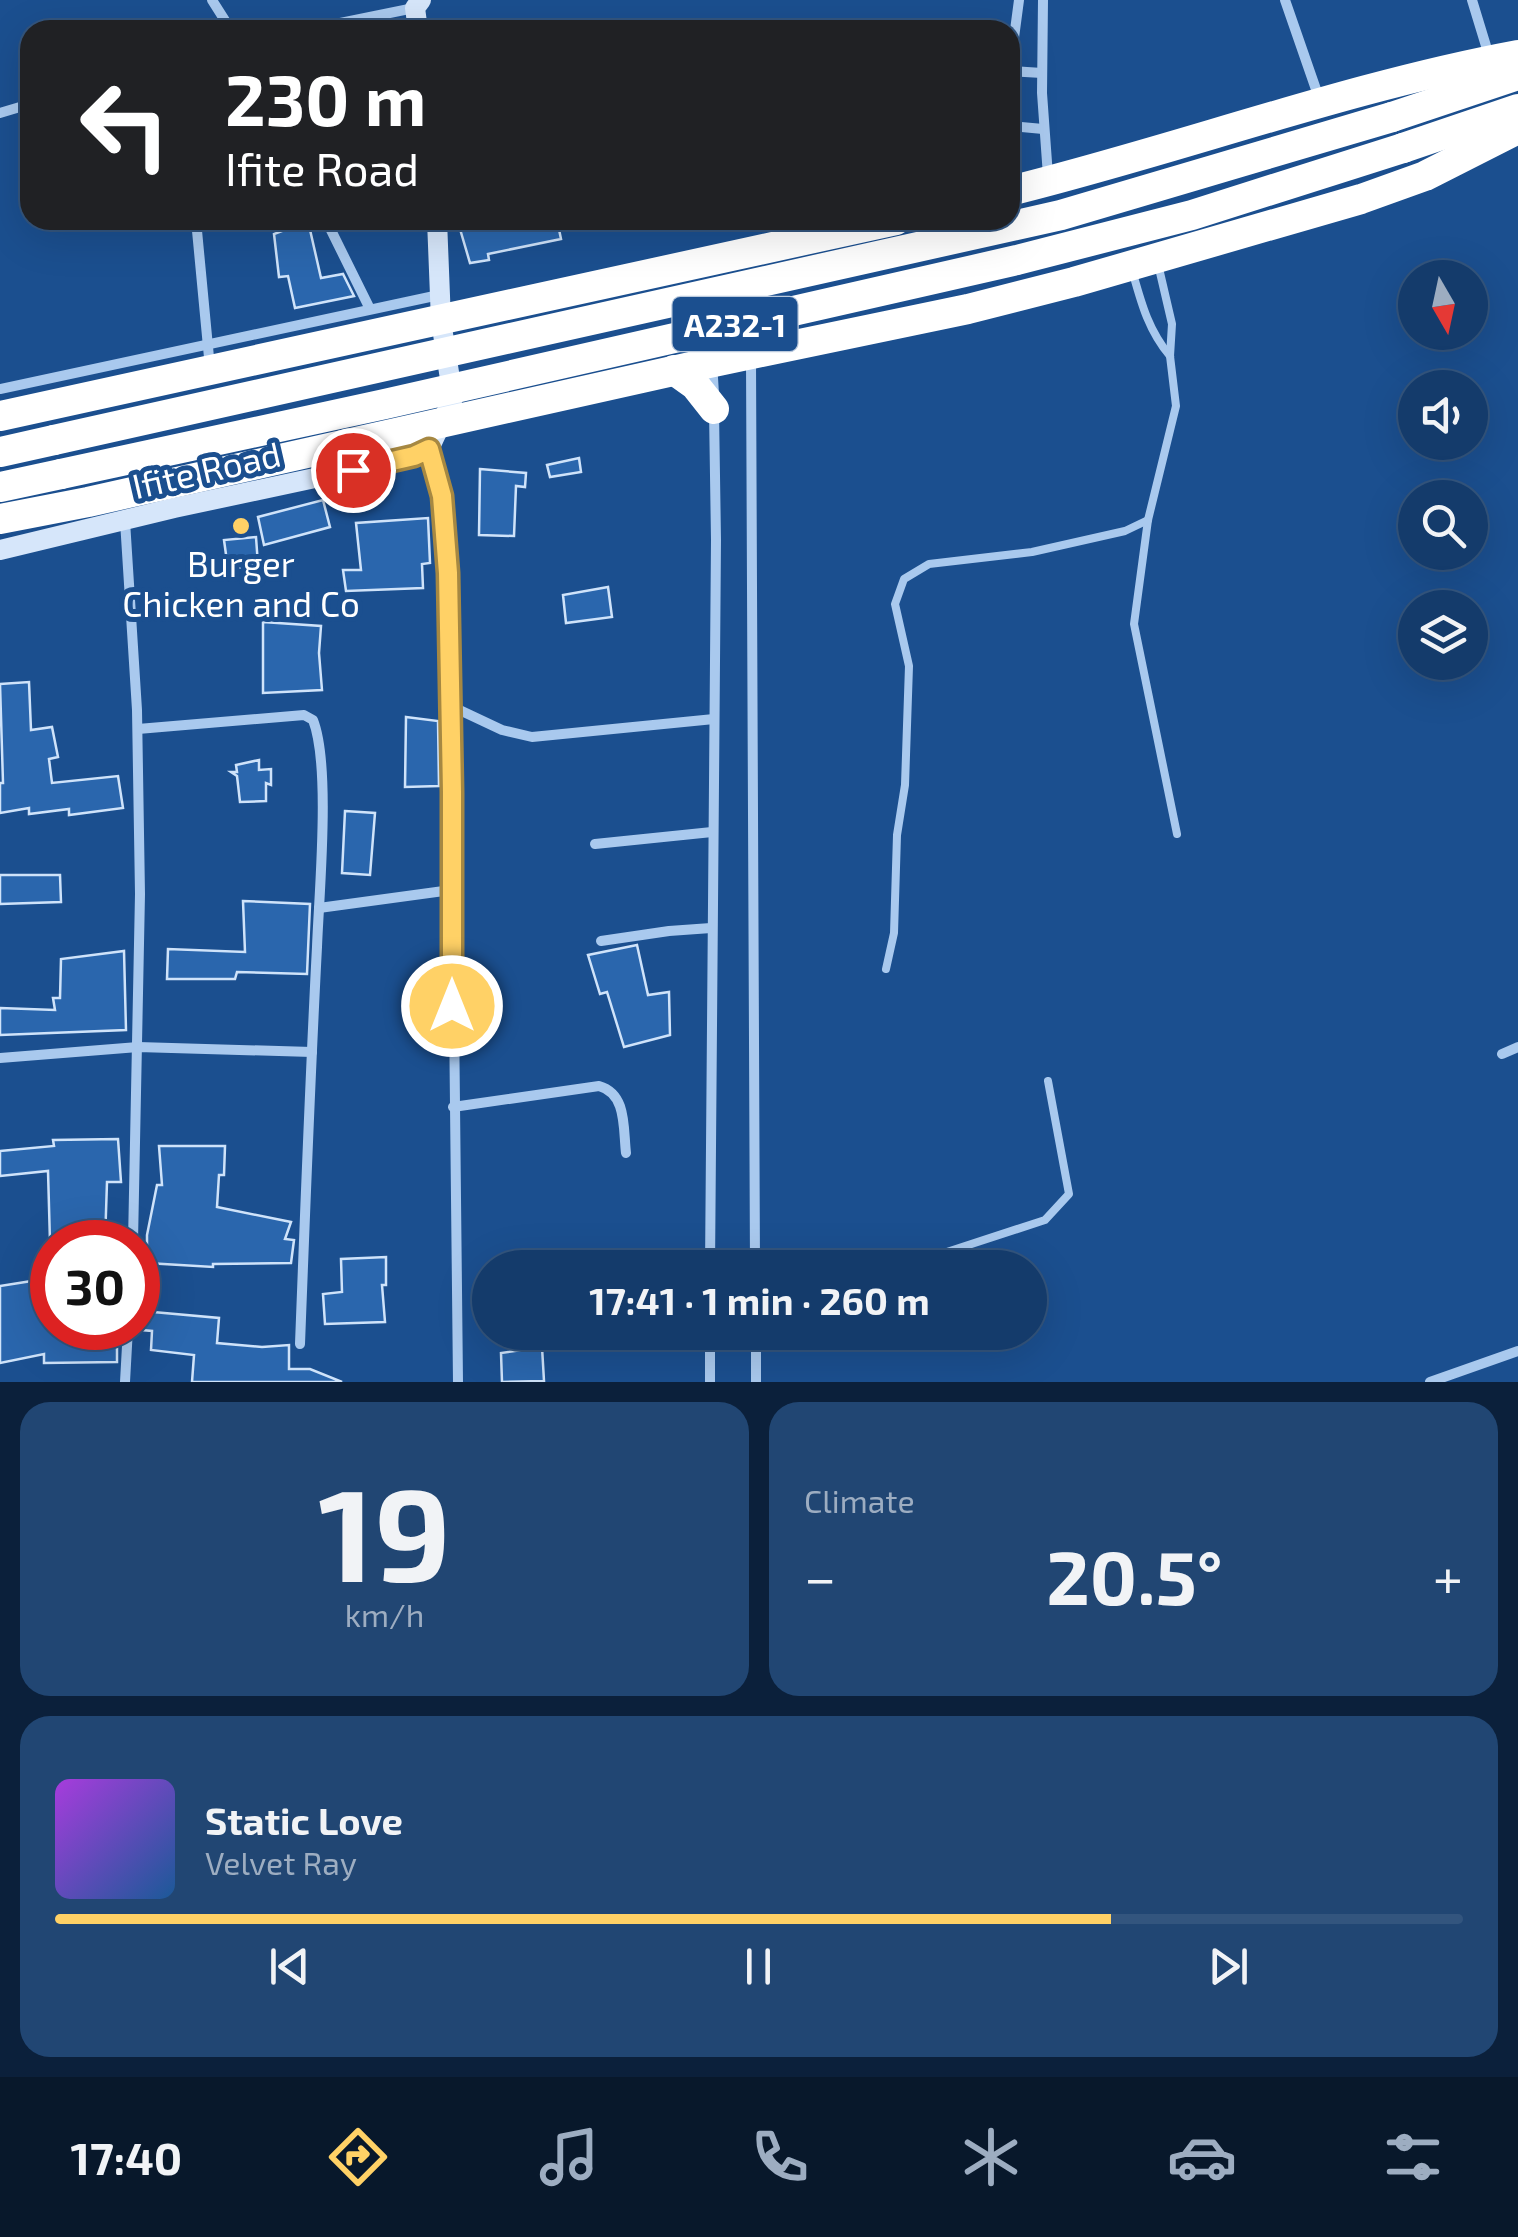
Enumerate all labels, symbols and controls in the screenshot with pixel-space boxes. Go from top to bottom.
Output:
text: 230 m [225,56,426,140]
icon: left [60,60,190,190]
text: Ifite Road [225,141,419,195]
north arrow [1398,260,1488,350]
map controls [1398,260,1488,680]
road number: A232-1 [672,297,798,351]
button: sound [1398,370,1488,460]
pin [311,428,396,513]
street label: Ifite Road [128,432,284,506]
icon: arrive [326,443,381,498]
button: search [1398,480,1488,570]
marker: Burger Chicken and Co [230,515,252,537]
place label: Burger Chicken and Co [122,542,360,624]
button: layers [1398,590,1488,680]
position arrow [400,954,504,1058]
speed limit sign: 30 [30,1220,160,1350]
text: 17:41 · 1 min · 260 m [589,1277,930,1323]
text: 19 [318,1452,451,1608]
text: Climate [804,1481,915,1519]
text: 20.5° [1046,1530,1223,1620]
text: − [804,1543,836,1609]
text: + [1433,1543,1463,1609]
text: km/h [345,1595,424,1633]
text: Static Love [205,1797,403,1843]
text: Velvet Ray [205,1843,357,1881]
icon: previous [262,1939,317,1994]
icon: pause [731,1939,786,1994]
icon: next [1201,1939,1256,1994]
icon: directions [323,2122,393,2192]
icon: music [534,2122,604,2192]
icon: phone [745,2122,815,2192]
icon: climate [956,2122,1026,2192]
icon: car [1167,2122,1237,2192]
icon: filters [1378,2122,1448,2192]
text: 17:40 [70,2130,182,2184]

